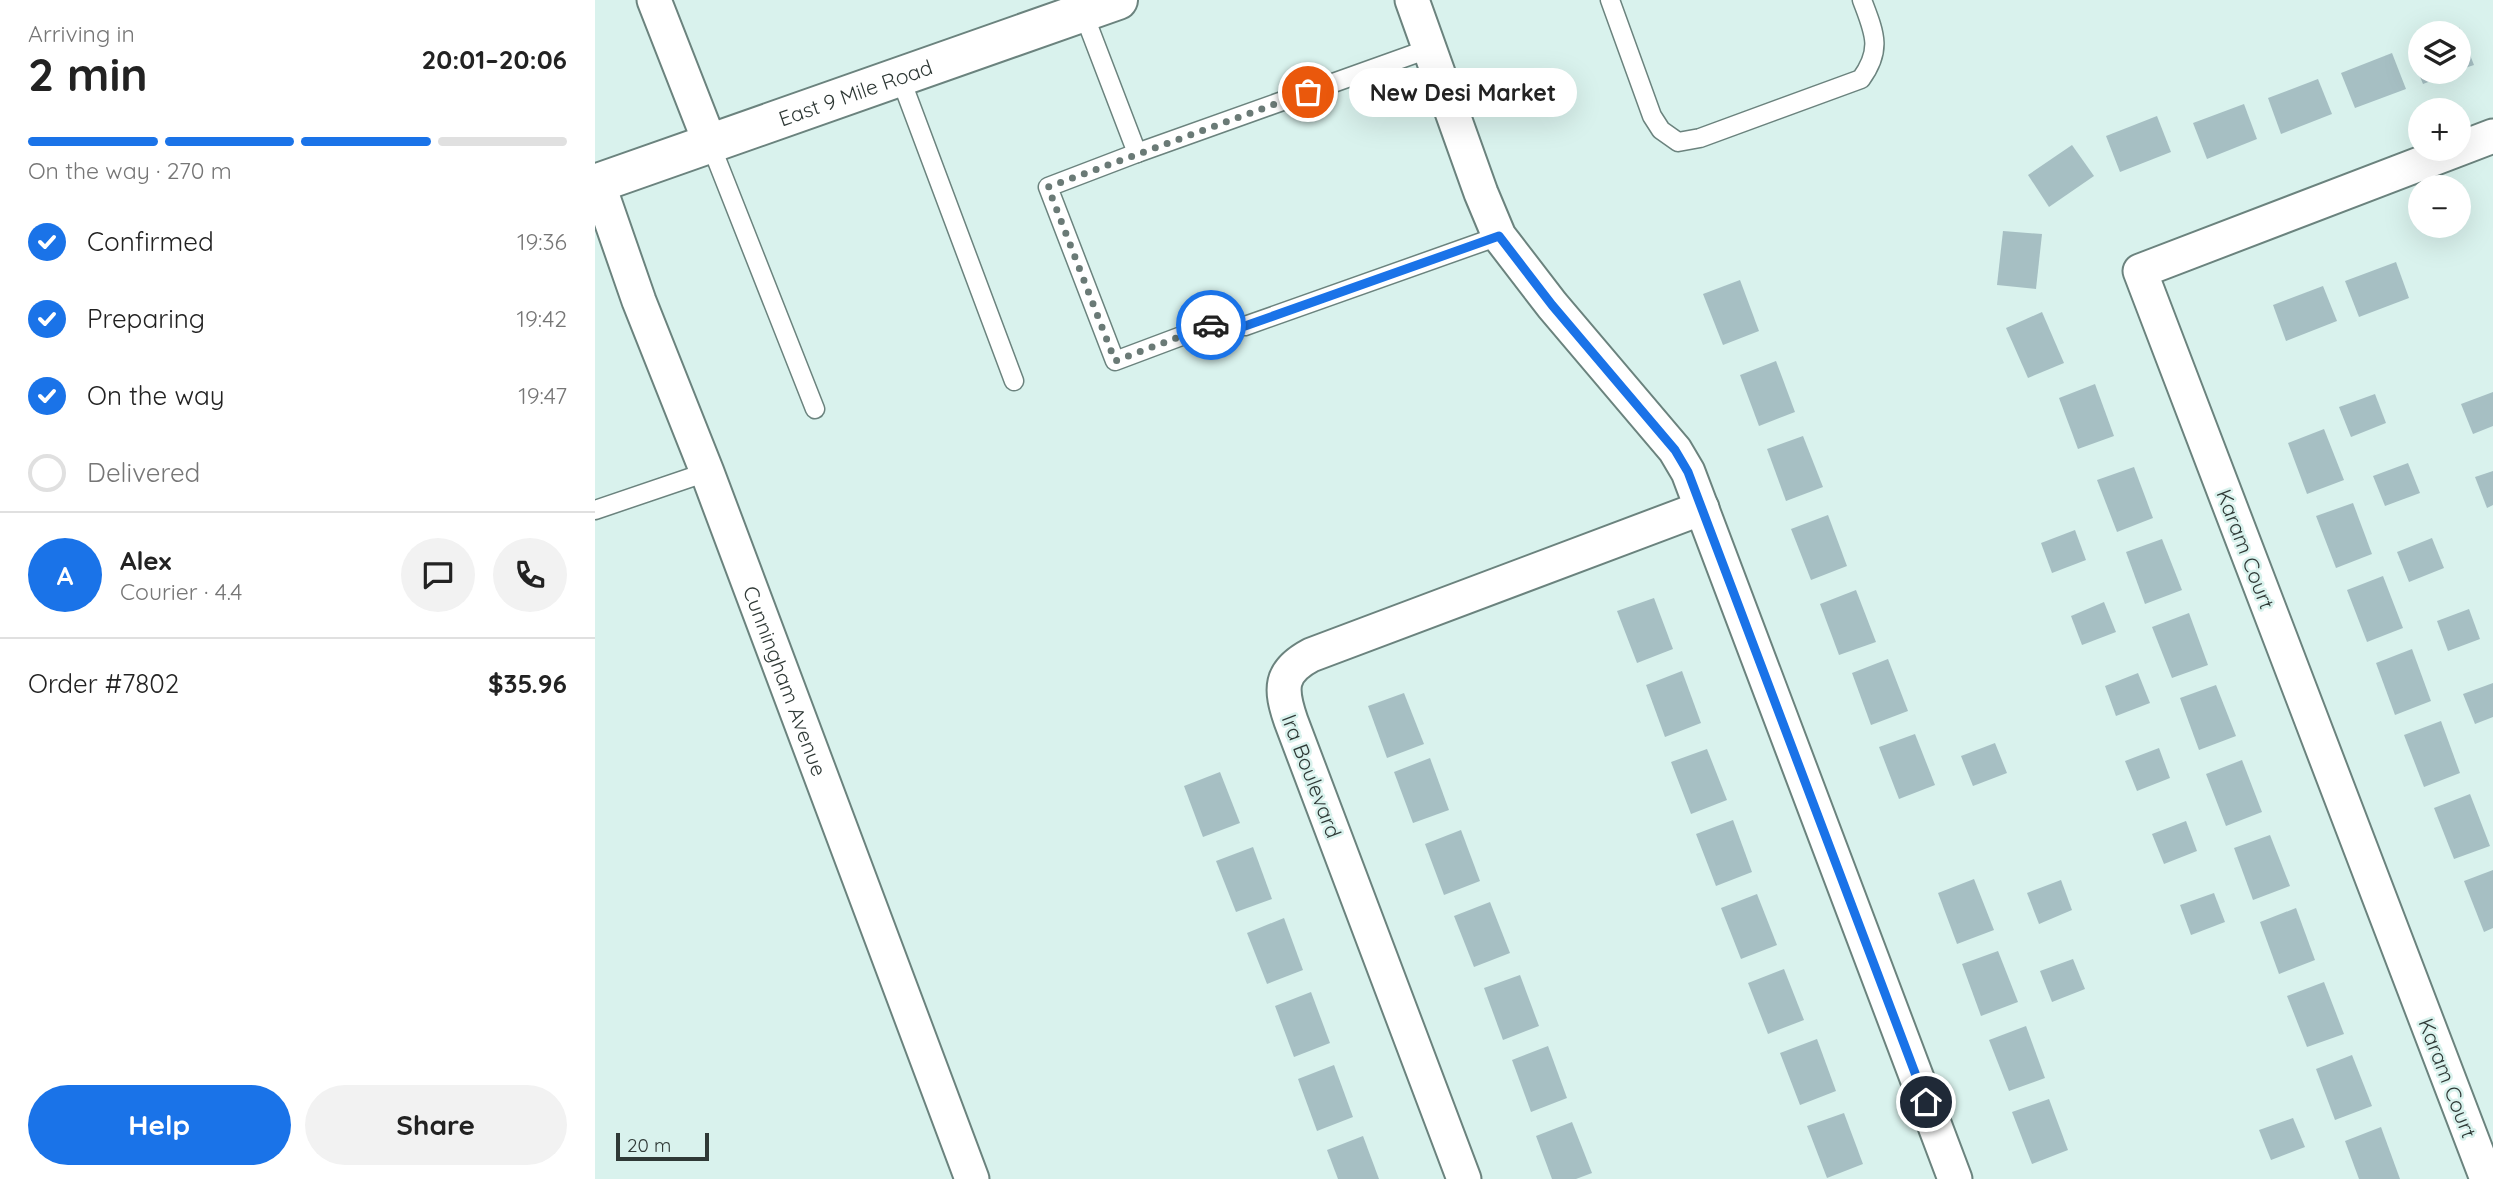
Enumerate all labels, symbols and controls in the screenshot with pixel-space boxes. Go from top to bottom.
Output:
text: Arriving in [28,19,135,48]
map controls [2408,21,2471,238]
button: layers [2408,21,2471,84]
text: 20:01–20:06 [421,43,567,76]
text: 2 min [28,45,148,103]
street label: East 9 Mile Road [775,53,936,131]
pin [1278,62,1338,122]
callout: New Desi Market [1350,68,1577,116]
icon: bag [1289,73,1327,111]
text: New Desi Market [1370,78,1556,107]
button: + [2408,98,2471,161]
text: On the way · 270 m [28,156,232,185]
button: − [2408,175,2471,238]
icon: check [28,223,66,261]
text: Confirmed [87,225,214,258]
text: 19:36 [517,227,567,256]
courier [1176,290,1246,360]
icon: check [28,300,66,338]
text: Preparing [87,302,205,335]
text: 19:42 [516,304,567,333]
icon: car [1192,306,1230,344]
icon: check [28,377,66,415]
text: On the way [87,379,225,412]
text: 19:47 [518,381,567,410]
text: Delivered [87,456,200,489]
street label: Karam Court [2211,486,2281,612]
button: chat [401,538,475,612]
button: phone [493,538,567,612]
text: Alex [120,544,171,577]
text: A [57,559,73,592]
text: Courier · 4.4 [120,577,242,606]
street label: Cunningham Avenue [738,582,833,780]
text: Order #7802 [28,667,179,700]
text: $35.96 [488,667,567,700]
street label: Ira Boulevard [1277,710,1347,842]
street label: Karam Court [2413,1015,2483,1141]
pin [1896,1072,1956,1132]
icon: home [1907,1083,1945,1121]
button: Help [28,1085,291,1165]
button: Share [305,1085,567,1165]
scale bar [616,1130,709,1162]
text: 20 m [627,1133,671,1157]

